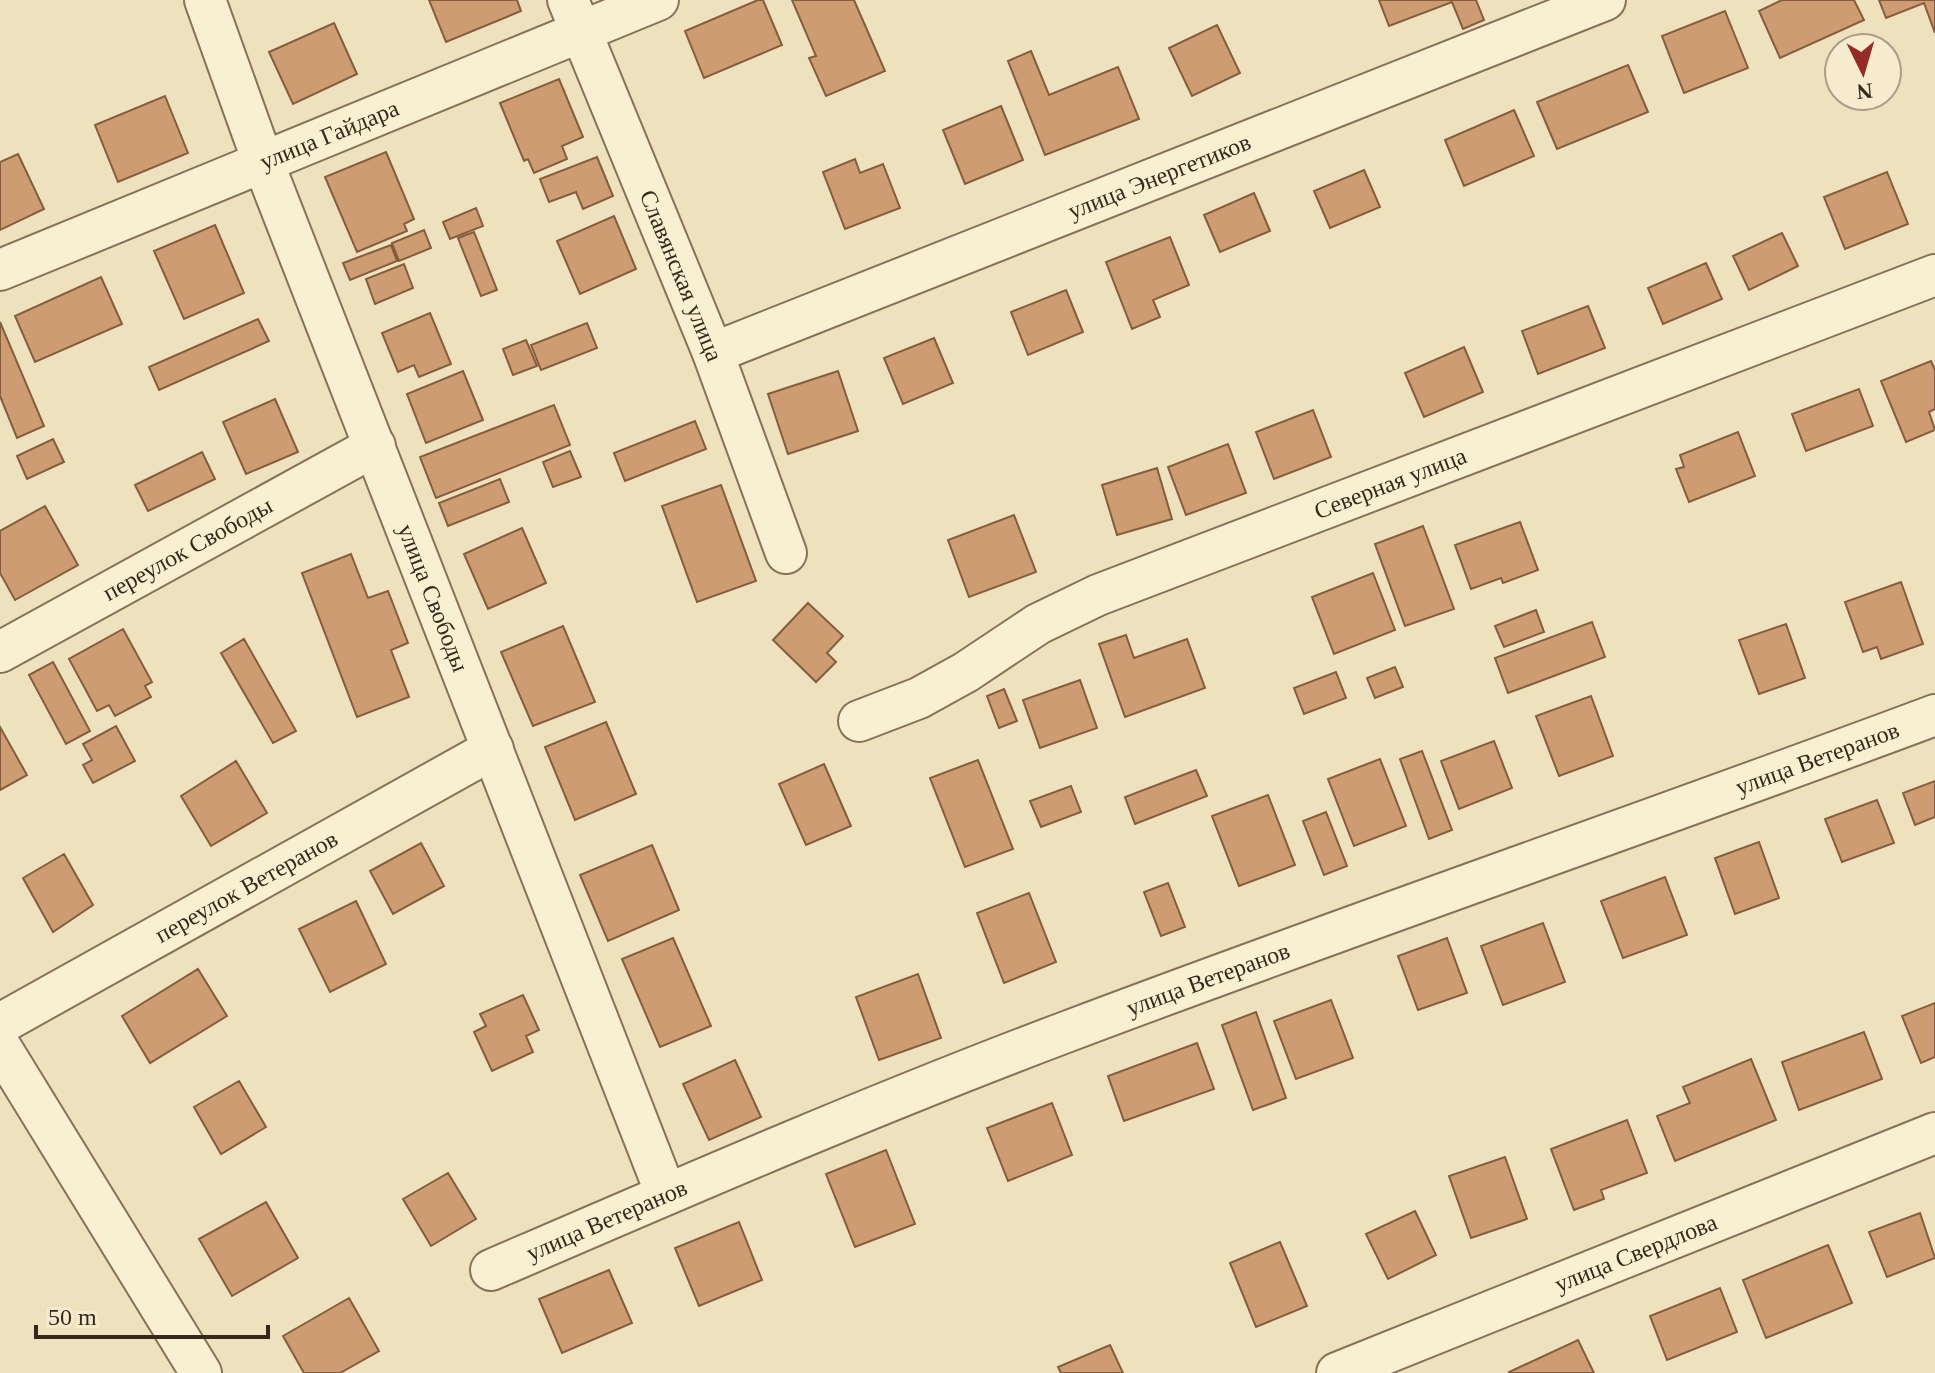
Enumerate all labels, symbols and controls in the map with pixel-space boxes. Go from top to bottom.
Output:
north arrow [1823,32,1903,112]
text: N [1856,78,1874,105]
street label: улица Гайдара [256,95,403,175]
street label: улица Энергетиков [1064,129,1254,224]
street label: Славянская улица [635,186,728,365]
street label: Северная улица [1311,442,1470,524]
street label: переулок Свободы [98,492,277,606]
street label: улица Свободы [393,520,474,675]
street label: улица Ветеранов [1732,717,1903,800]
street label: переулок Ветеранов [150,825,342,948]
street label: улица Ветеранов [1123,937,1293,1021]
street label: улица Ветеранов [523,1174,691,1266]
street label: улица Свердлова [1551,1209,1721,1297]
scale bar [36,1289,268,1339]
text: 50 m [48,1304,97,1330]

